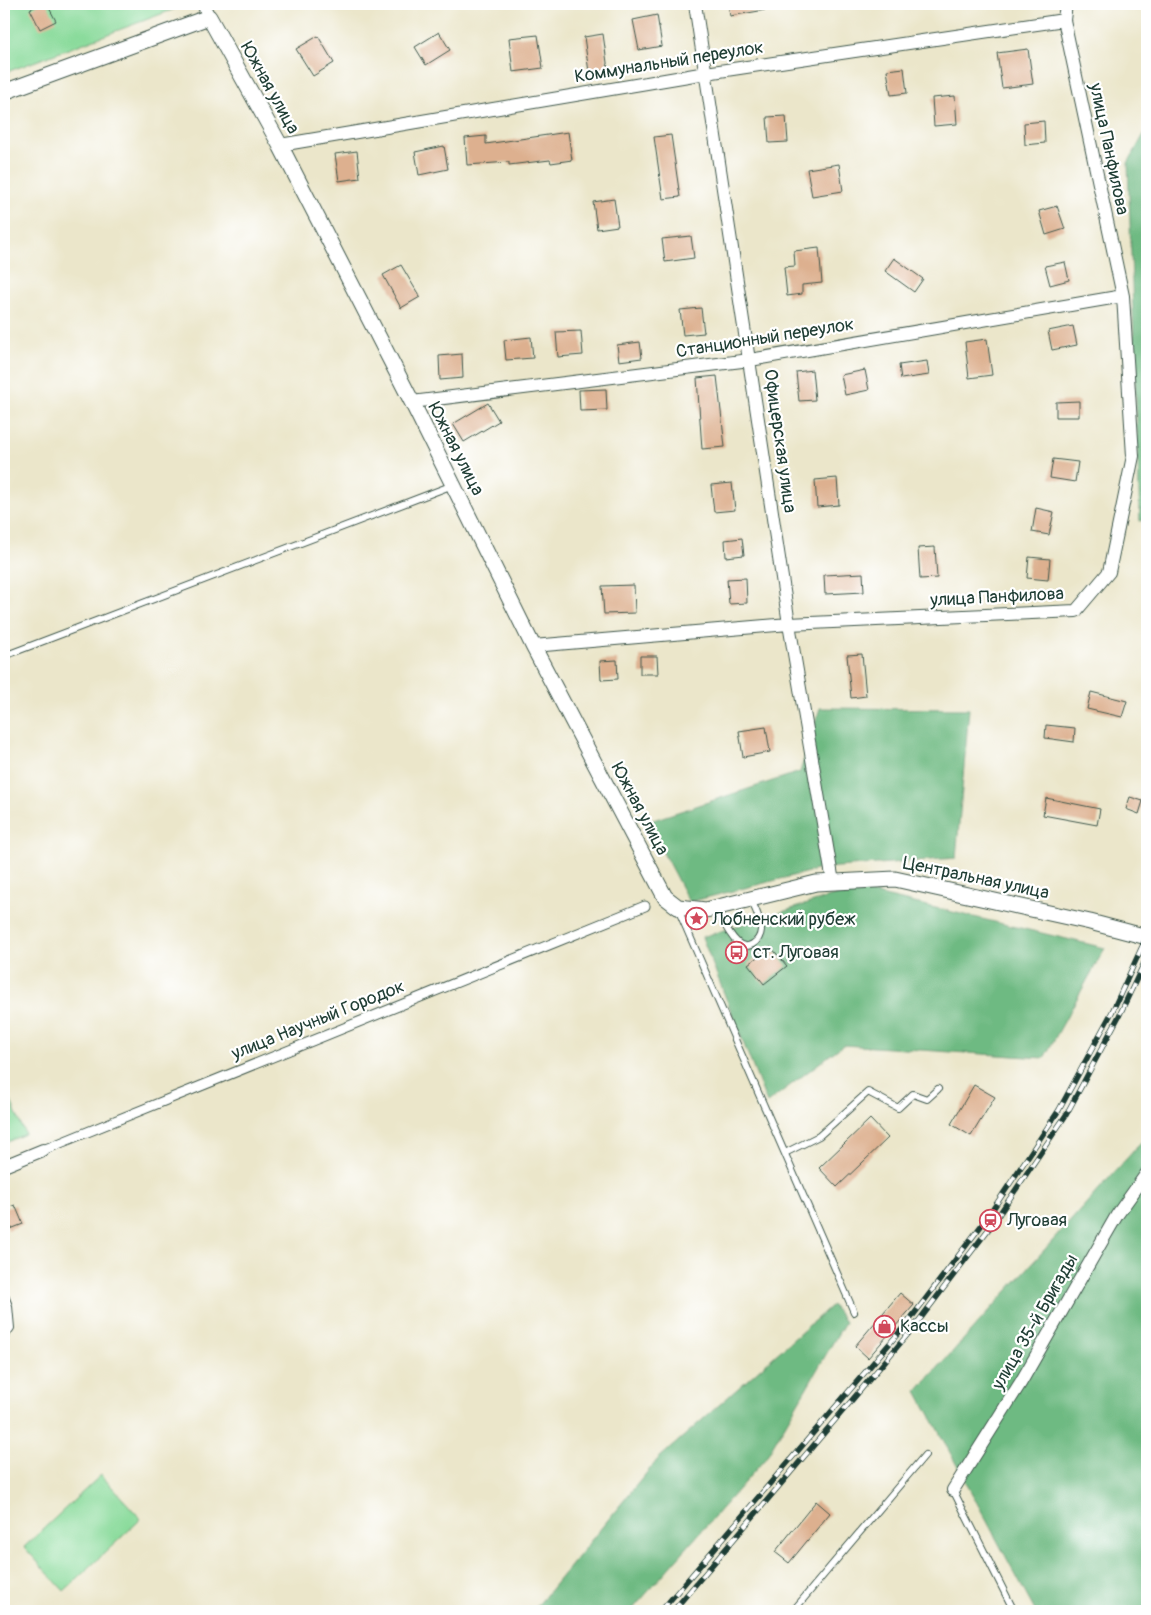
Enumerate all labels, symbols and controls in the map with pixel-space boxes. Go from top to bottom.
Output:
street label: Коммунальный переулок [573,36,765,88]
street label: Южная улица [235,38,305,138]
street label: улица Панфилова [1084,80,1134,217]
street label: Станционный переулок [674,313,856,363]
street label: Офицерская улица [759,368,801,514]
street label: Южная улица [423,399,489,499]
street label: улица Панфилова [929,582,1064,612]
street label: Южная улица [606,759,674,859]
street label: Центральная улица [901,851,1051,905]
place icon: Лобненский рубеж [684,907,708,931]
place label: Лобненский рубеж [711,908,856,931]
bus stop icon: ст. Луговая [725,940,749,964]
place label: ст. Луговая [753,941,839,964]
street label: улица Научный Городок [227,975,408,1066]
station icon: Луговая [979,1208,1003,1232]
place label: Луговая [1006,1209,1067,1232]
street label: улица 35-й Бригады [986,1250,1083,1395]
shop icon: Кассы [872,1314,896,1338]
place label: Кассы [900,1315,949,1338]

